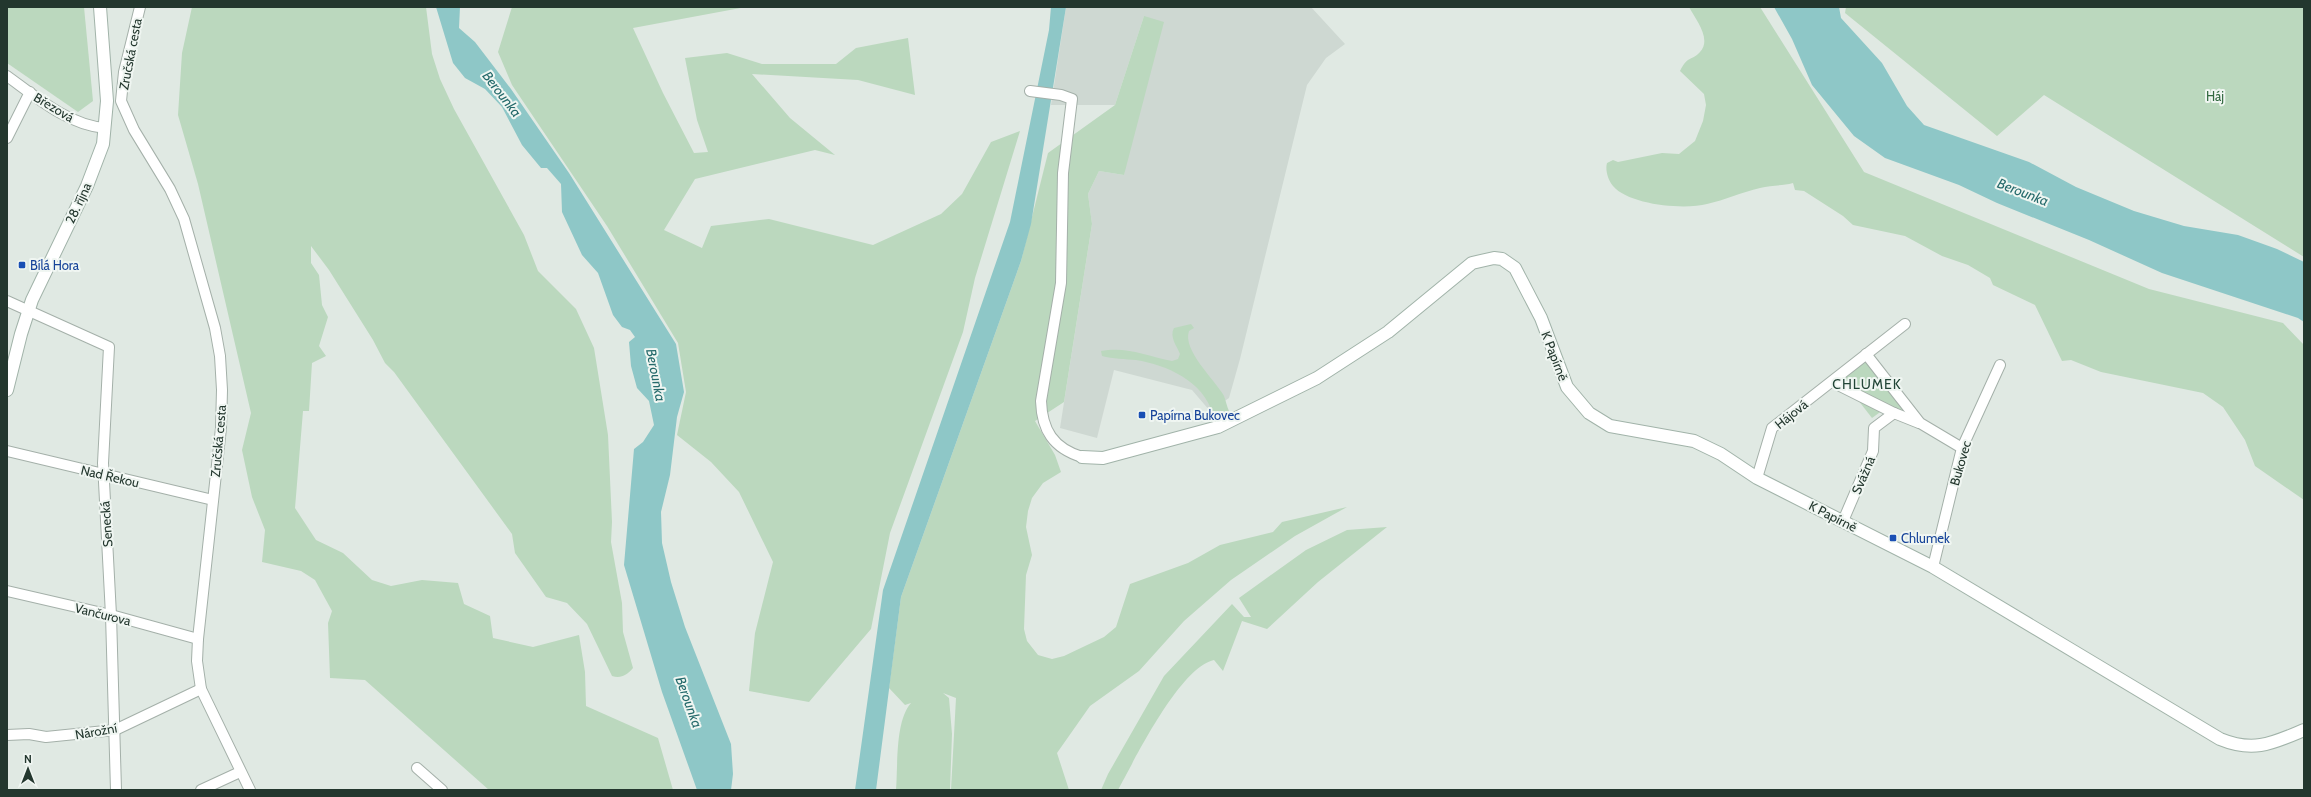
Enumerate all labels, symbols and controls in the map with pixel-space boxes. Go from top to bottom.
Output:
street label: Zručská cesta [115,16,145,91]
water label: Berounka [478,67,526,121]
park label: Háj [2206,88,2224,105]
street label: Březová [31,89,78,126]
water label: Berounka [1995,174,2051,210]
street label: 28. října [62,179,96,226]
place label: Bílá Hora [30,257,80,273]
marker: Bílá Hora [17,260,27,270]
street label: K Papírně [1538,329,1572,383]
water label: Berounka [642,347,670,403]
district label: CHLUMEK [1832,375,1902,393]
street label: Hájová [1771,395,1812,433]
street label: Zručská cesta [207,403,229,478]
place label: Papírna Bukovec [1150,407,1240,423]
marker: Papírna Bukovec [1137,410,1147,420]
street label: Bukovec [1946,439,1974,487]
street label: Svážná [1848,453,1878,496]
street label: Nad Řekou [79,461,141,491]
street label: K Papírně [1806,497,1860,535]
street label: Senecká [96,500,116,548]
place label: Chlumek [1901,530,1950,546]
marker: Chlumek [1888,533,1898,543]
street label: Vančurova [73,599,133,629]
water label: Berounka [671,674,707,730]
street label: Nárožní [74,719,118,743]
north arrow [8,749,48,789]
text: N [24,752,32,766]

